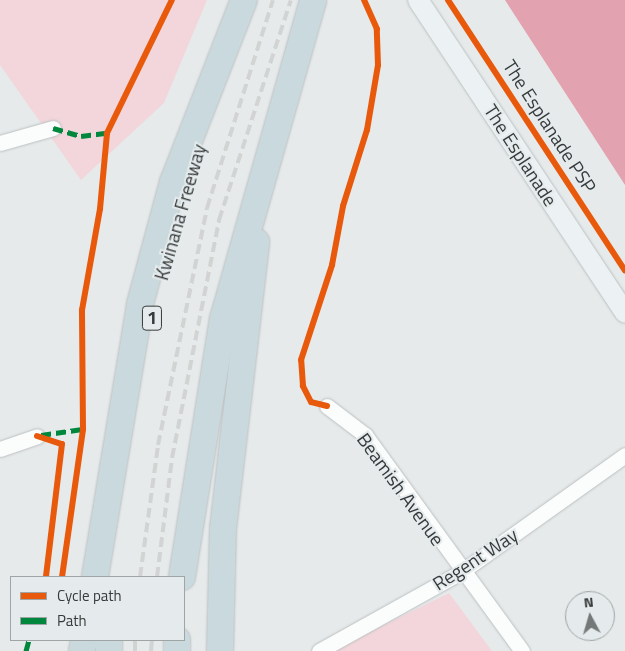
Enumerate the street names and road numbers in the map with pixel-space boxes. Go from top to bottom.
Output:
street label: The Esplanade PSP [499,55,601,197]
street label: The Esplanade [480,100,562,210]
street label: Kwinana Freeway [150,141,210,283]
road number: 1 [141,302,163,334]
street label: Beamish Avenue [353,428,449,550]
street label: Regent Way [428,523,522,595]

